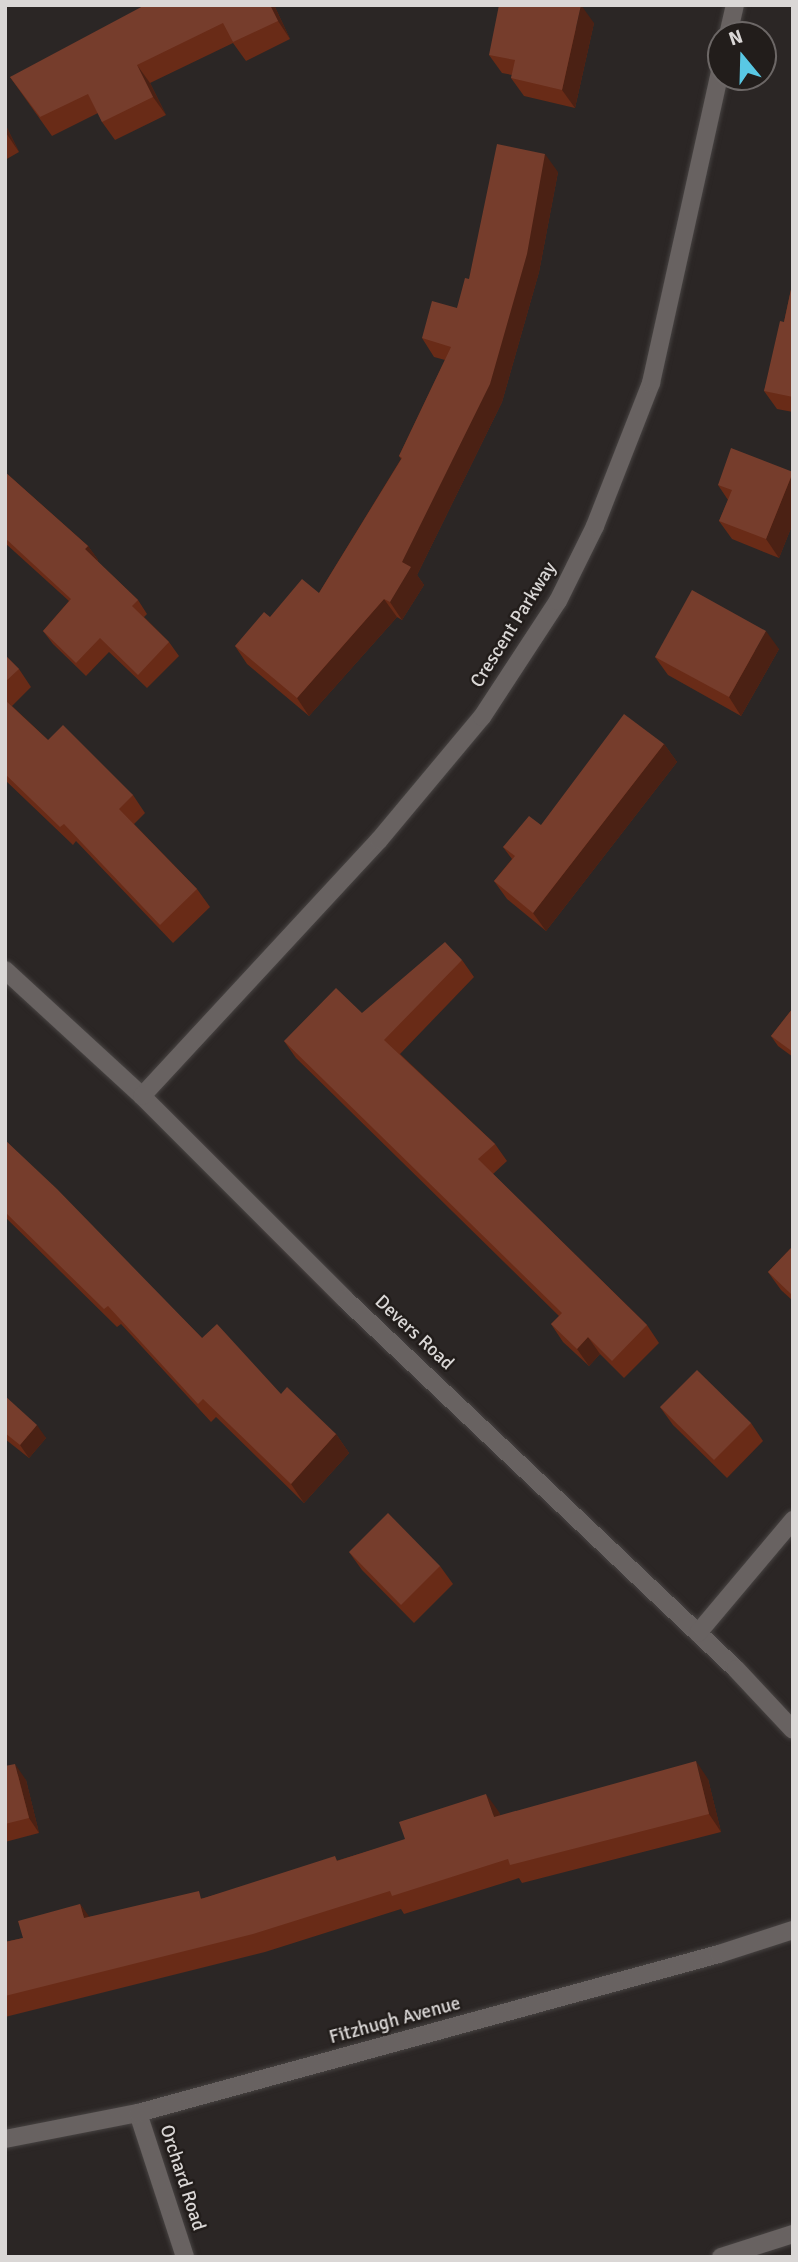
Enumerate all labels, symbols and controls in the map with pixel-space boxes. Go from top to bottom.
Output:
north arrow [707,21,777,91]
text: N [726,25,746,52]
street label: Crescent Parkway [466,558,562,692]
street label: Devers Road [370,1291,458,1375]
street label: Fitzhugh Avenue [327,1993,463,2049]
street label: Orchard Road [154,2122,210,2234]

